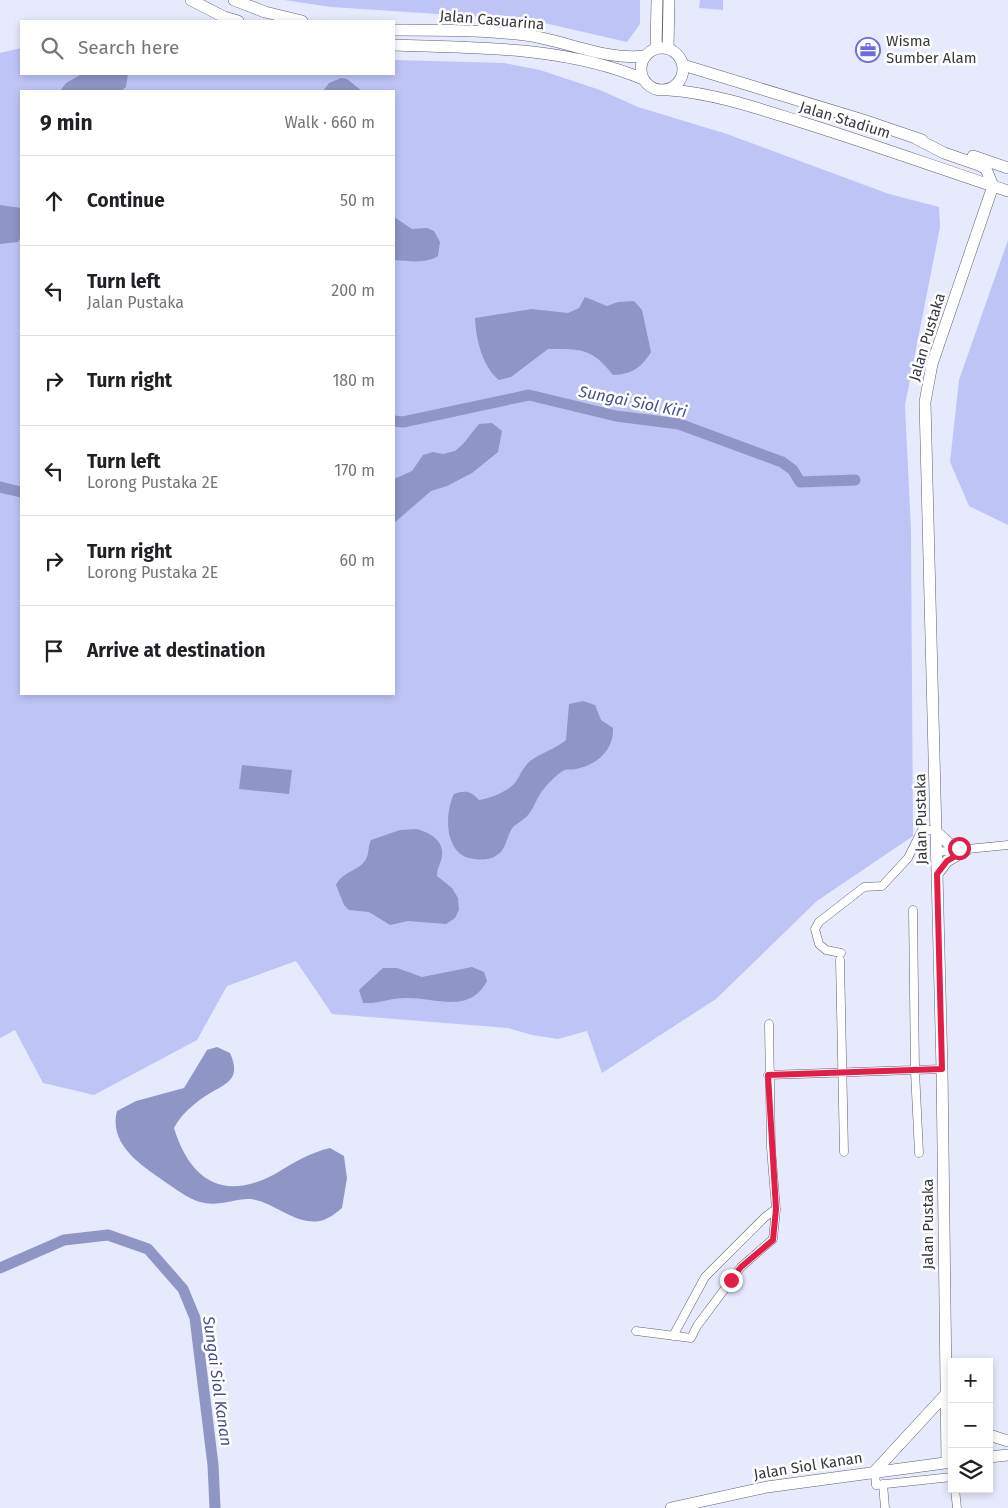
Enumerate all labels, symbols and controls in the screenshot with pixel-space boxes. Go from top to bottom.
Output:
street label: Jalan Casuarina [439,6,545,34]
search box [20,20,395,75]
place label: Wisma Sumber Alam [886,32,977,67]
icon: search [38,34,66,62]
text: Search here [78,36,179,59]
office icon: Wisma Sumber Alam [855,37,881,63]
street label: Jalan Stadium [797,98,893,142]
text: 9 min [40,110,93,136]
text: Walk · 660 m [285,113,375,132]
icon: ahead [40,187,68,215]
text: Continue [87,189,165,212]
text: 50 m [340,191,375,210]
text: Turn left [87,270,161,293]
icon: left [40,277,68,305]
text: 200 m [331,281,375,300]
street label: Jalan Pustaka [905,291,949,383]
text: Jalan Pustaka [87,293,184,312]
icon: right [40,367,68,395]
text: Turn right [87,369,172,392]
text: 180 m [332,371,375,390]
water label: Sungai Siol Kiri [576,382,689,421]
text: Turn left [87,450,161,473]
icon: left [40,457,68,485]
text: 170 m [334,461,375,480]
text: Lorong Pustaka 2E [87,473,218,492]
text: Turn right [87,540,172,563]
icon: right [40,547,68,575]
text: 60 m [340,551,375,570]
text: Lorong Pustaka 2E [87,563,218,582]
icon: arrive [40,637,68,665]
text: Arrive at destination [87,639,266,662]
street label: Jalan Pustaka [911,773,931,865]
route start [948,837,971,860]
street label: Jalan Pustaka [919,1179,937,1269]
route end [720,1269,743,1292]
water label: Sungai Siol Kanan [199,1314,236,1447]
map controls [948,1358,993,1493]
button: + [948,1358,993,1403]
button: − [948,1403,993,1448]
button: layers [948,1448,993,1493]
street label: Jalan Siol Kanan [752,1449,864,1483]

